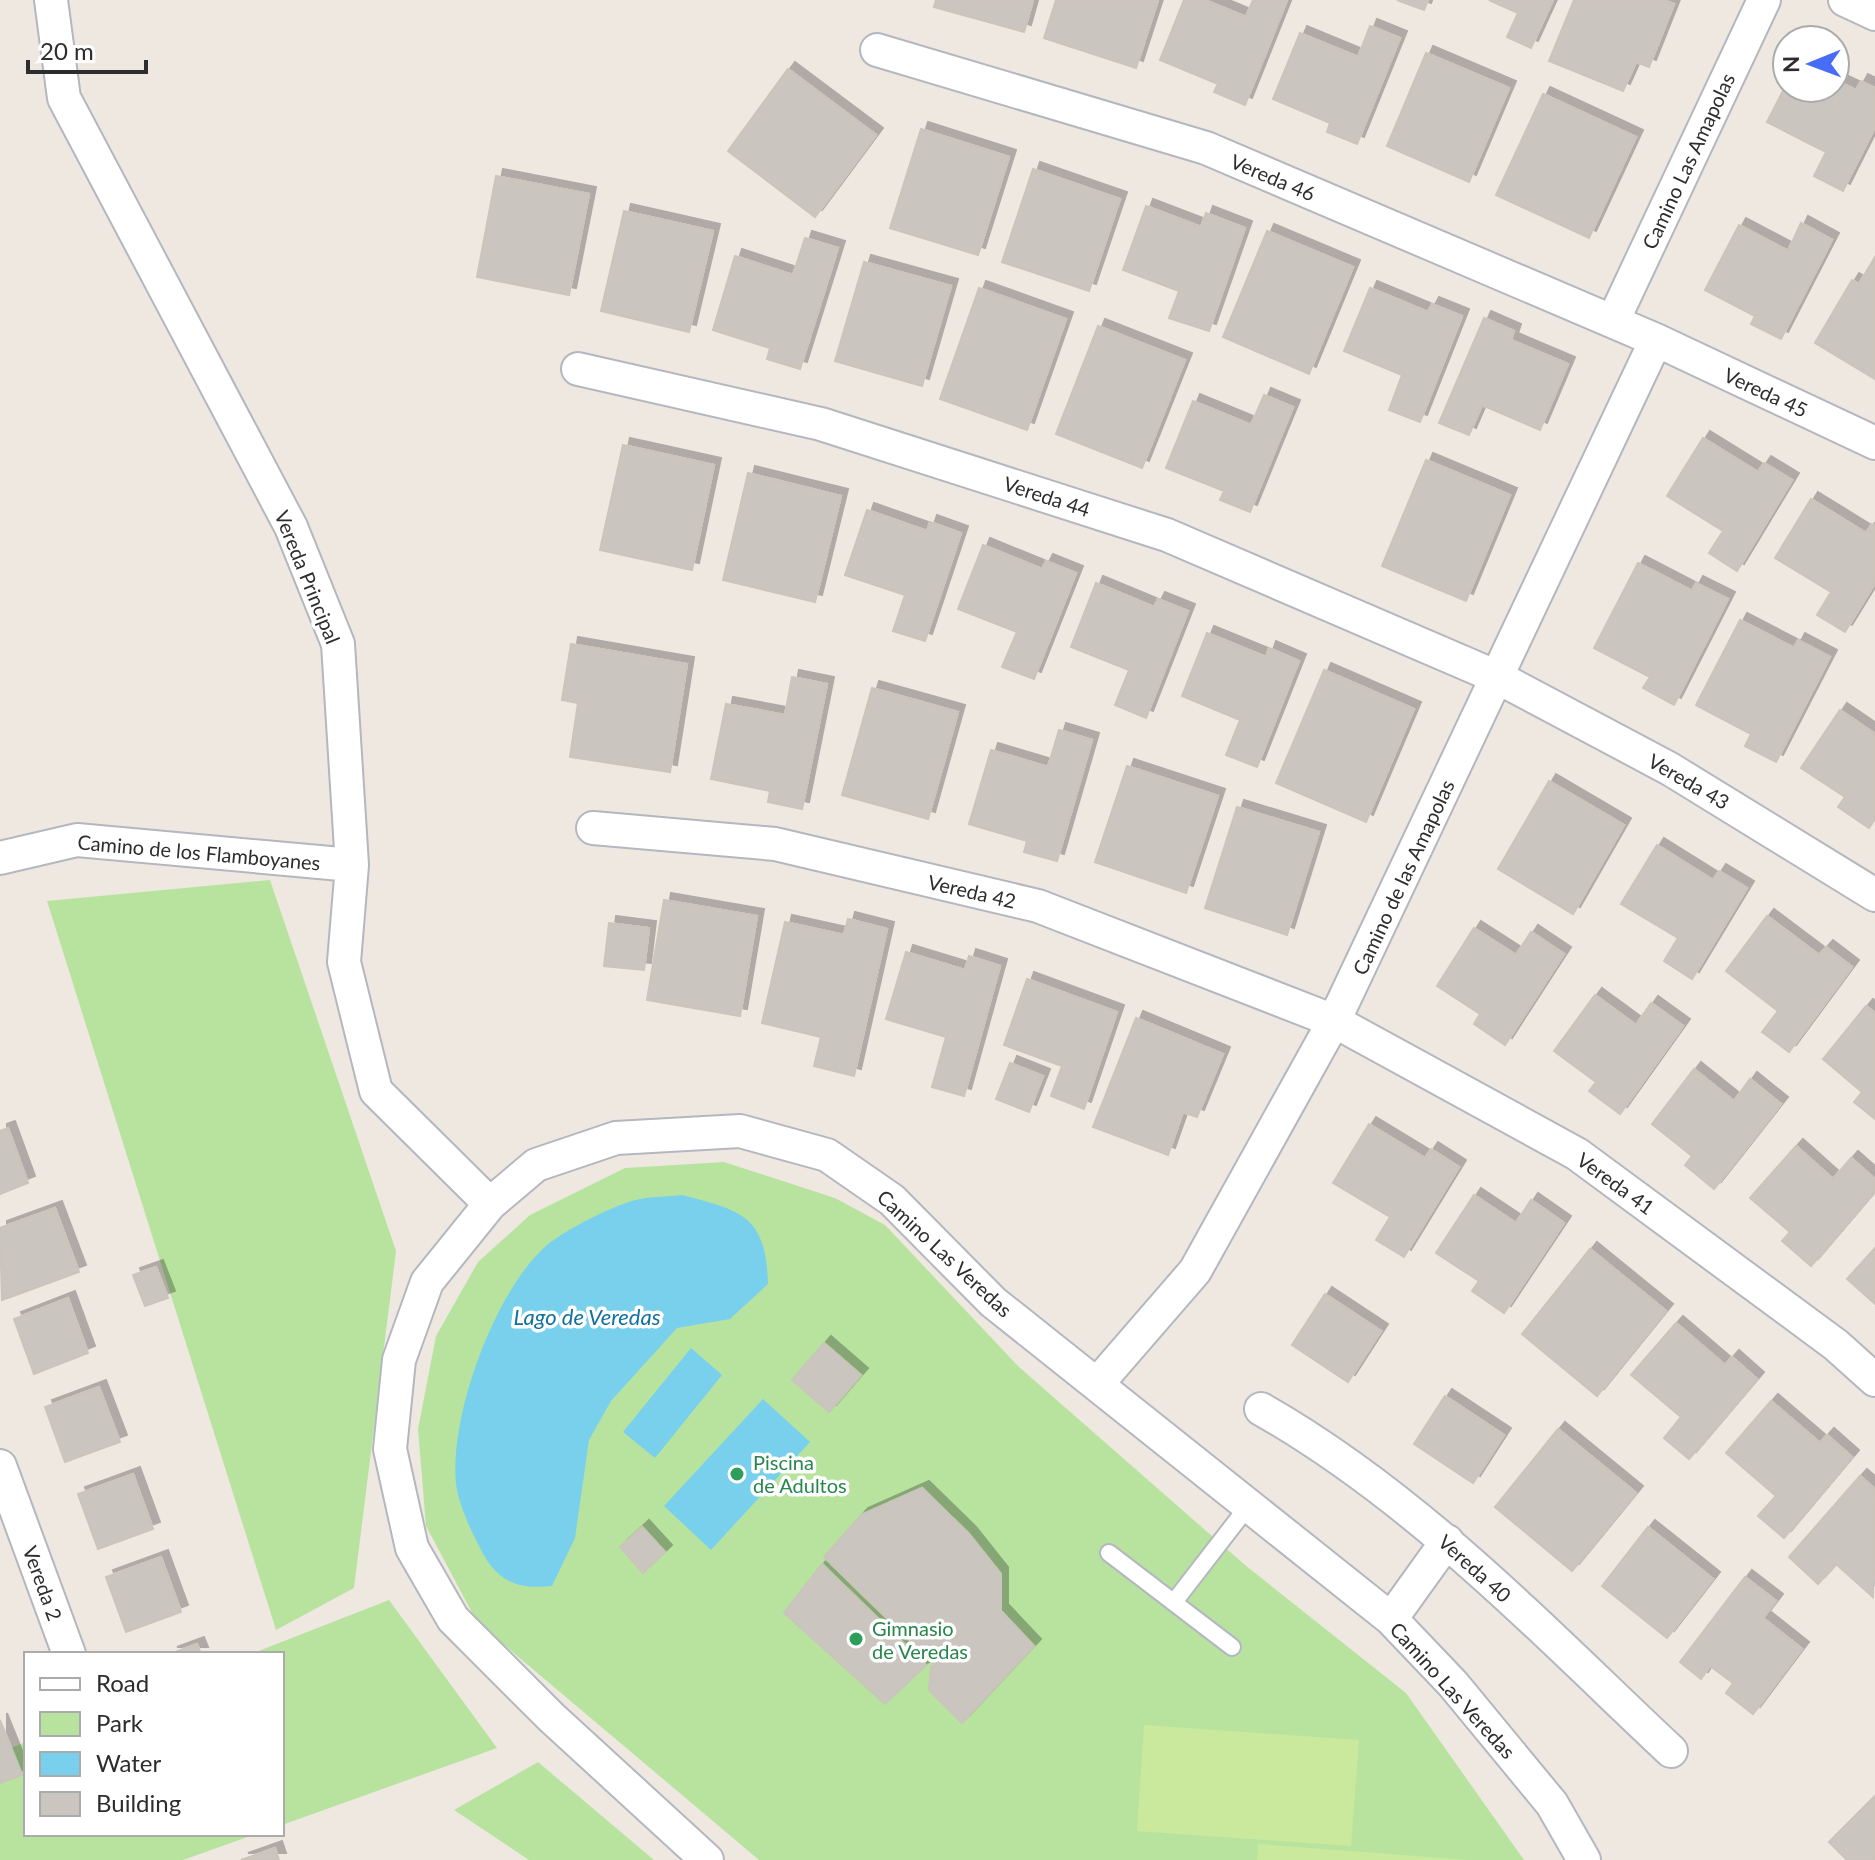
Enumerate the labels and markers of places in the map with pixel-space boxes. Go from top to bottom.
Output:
place label: Piscina de Adultos [753,1450,847,1497]
marker: Piscina de Adultos [728,1465,746,1483]
place label: Gimnasio de Veredas [872,1616,968,1663]
marker: Gimnasio de Veredas [847,1630,865,1648]

